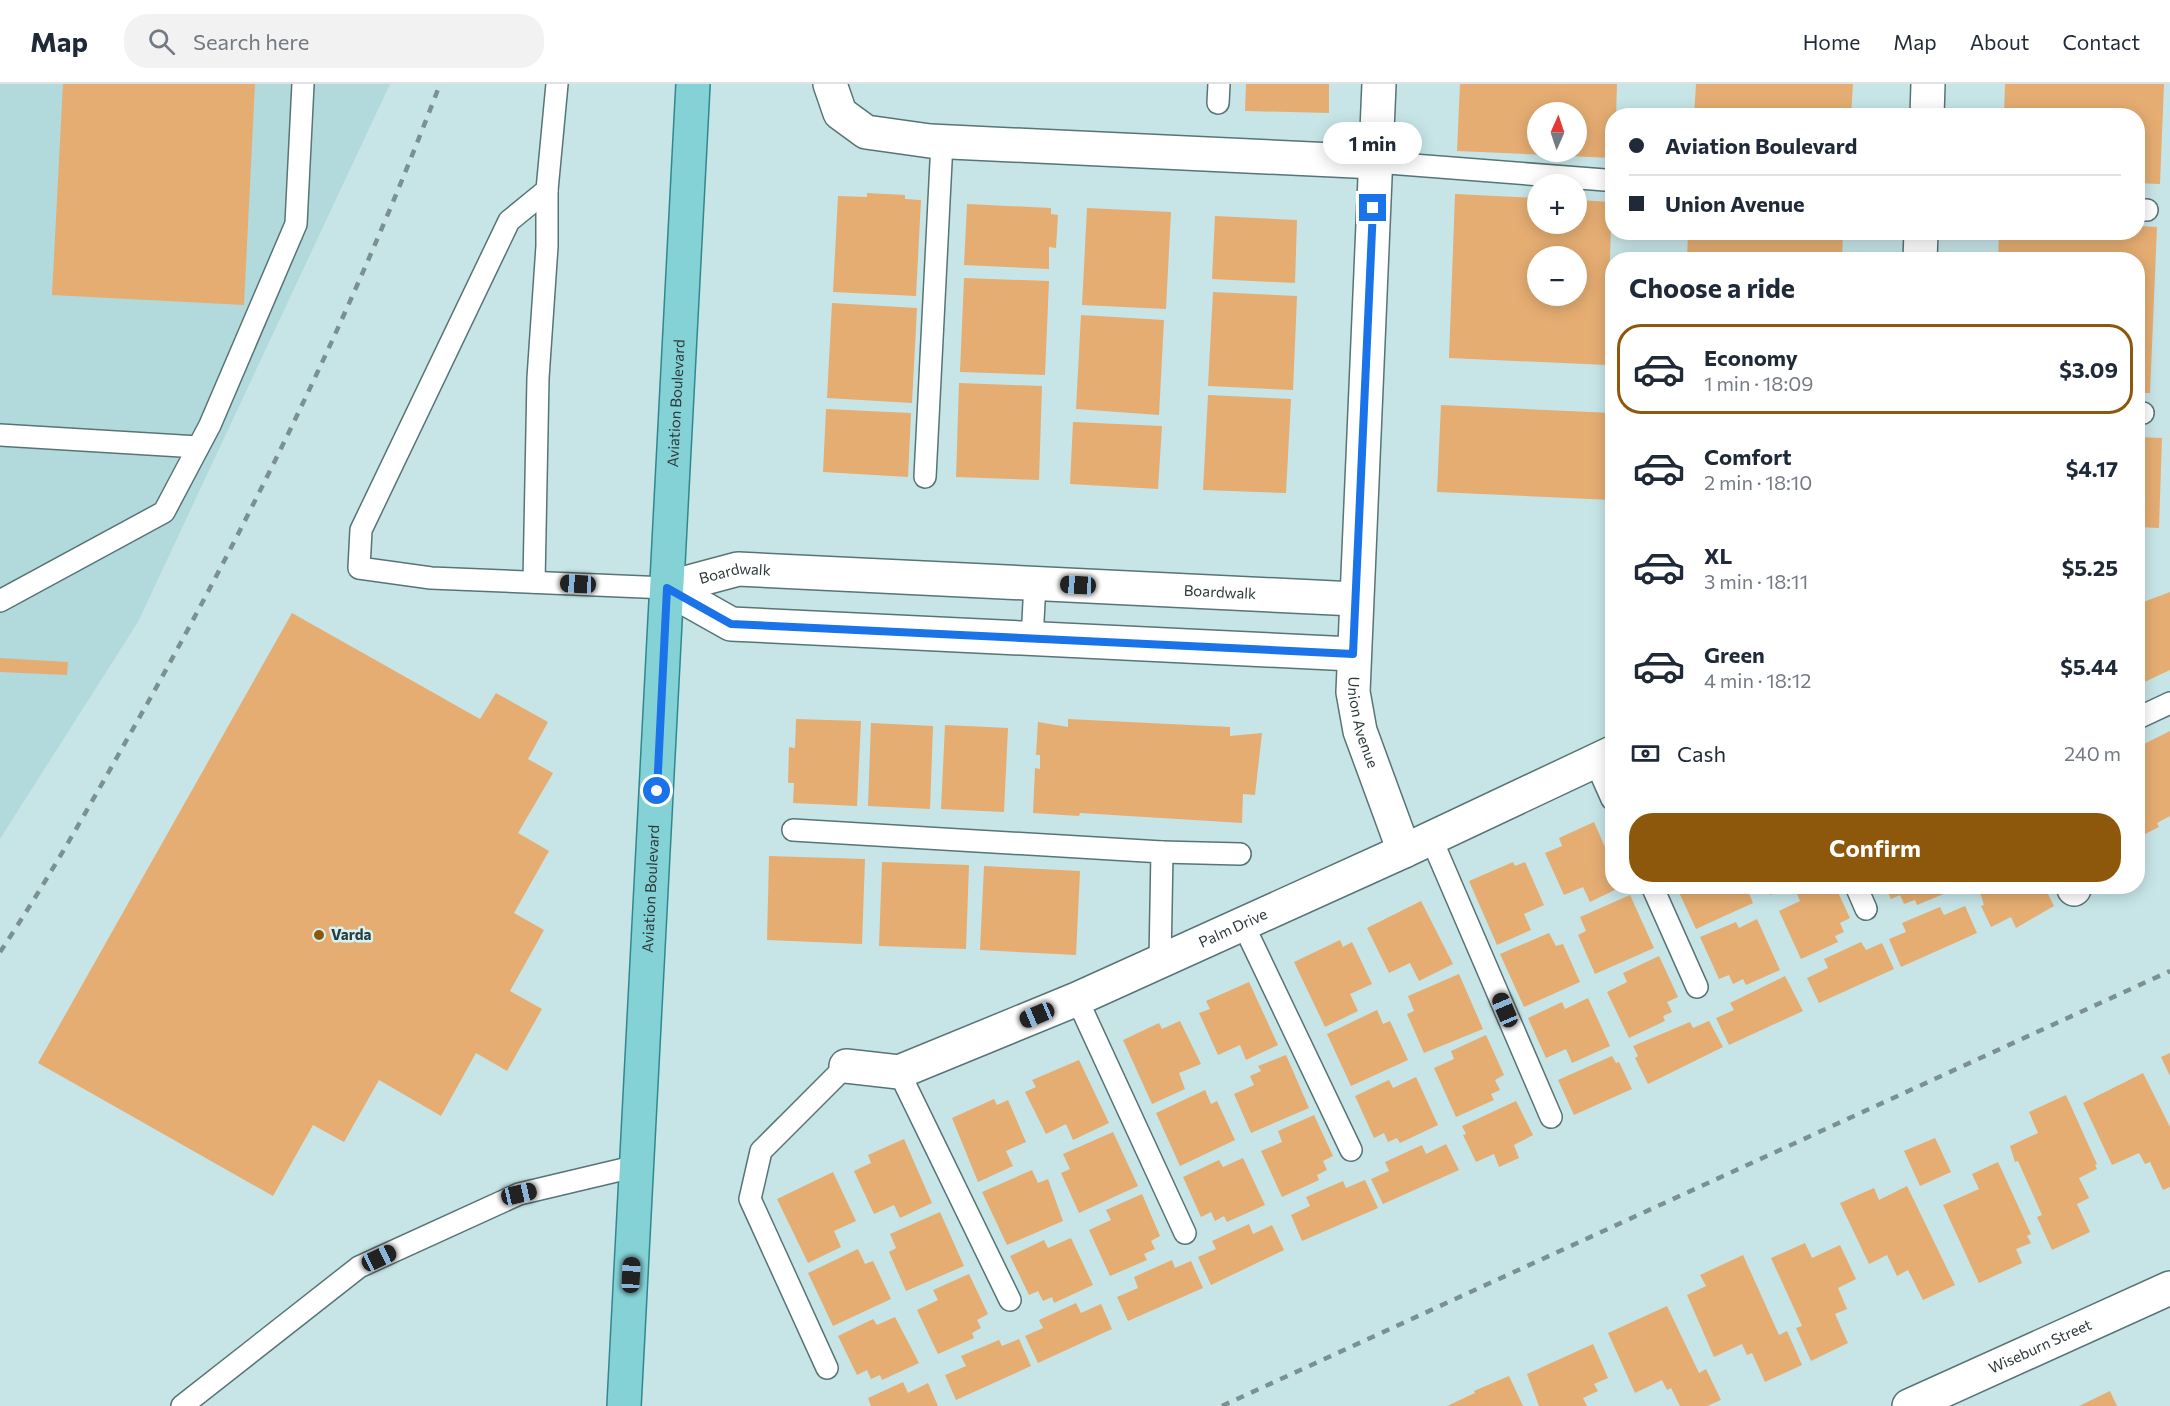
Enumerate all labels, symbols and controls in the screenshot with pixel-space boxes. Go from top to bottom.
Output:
search box [124,14,544,68]
text: Map [30,24,88,58]
icon: search [145,25,178,58]
text: Search here [193,28,309,55]
text: Home [1803,29,1860,54]
text: Map [1893,29,1937,54]
text: About [1970,29,2029,54]
text: Contact [2062,29,2140,54]
north arrow [1527,102,1587,162]
map controls [1527,102,1587,306]
callout: 1 min [1324,121,1422,163]
text: 1 min [1349,131,1396,155]
text: Aviation Boulevard [1665,132,1857,159]
button: + [1527,174,1587,234]
text: Union Avenue [1665,190,1805,217]
route end [1359,194,1386,221]
button: − [1527,246,1587,306]
text: Choose a ride [1629,271,1795,304]
street label: Aviation Boulevard [663,339,688,468]
icon: car [1632,342,1686,396]
text: Economy [1704,344,1798,371]
text: $3.09 [2059,356,2118,383]
text: 1 min · 18:09 [1704,371,1813,395]
icon: car [1632,441,1686,495]
text: Comfort [1704,443,1792,470]
text: $4.17 [2066,455,2118,482]
text: 2 min · 18:10 [1704,470,1812,494]
icon: car [1632,540,1686,594]
text: XL [1704,542,1732,569]
text: $5.25 [2062,554,2118,581]
street label: Boardwalk [697,559,771,587]
text: 3 min · 18:11 [1704,569,1808,593]
car [560,574,596,594]
car [1060,575,1096,595]
street label: Boardwalk [1183,581,1257,602]
icon: car [1632,639,1686,693]
text: Green [1704,641,1765,668]
text: $5.44 [2060,653,2118,680]
text: 4 min · 18:12 [1704,668,1811,692]
street label: Union Avenue [1345,676,1383,770]
icon: cash [1629,737,1662,770]
text: Cash [1677,740,1726,767]
text: 240 m [2064,741,2121,765]
route start [643,777,670,804]
button: Confirm [1629,813,2121,882]
street label: Aviation Boulevard [638,824,662,953]
street label: Palm Drive [1196,904,1270,951]
place label: Varda [331,925,371,943]
marker: Varda [312,928,326,942]
car [1490,990,1520,1030]
car [1017,1000,1057,1030]
car [499,1181,539,1207]
car [359,1242,399,1274]
car [621,1257,641,1293]
street label: Wiseburn Street [1985,1315,2094,1377]

